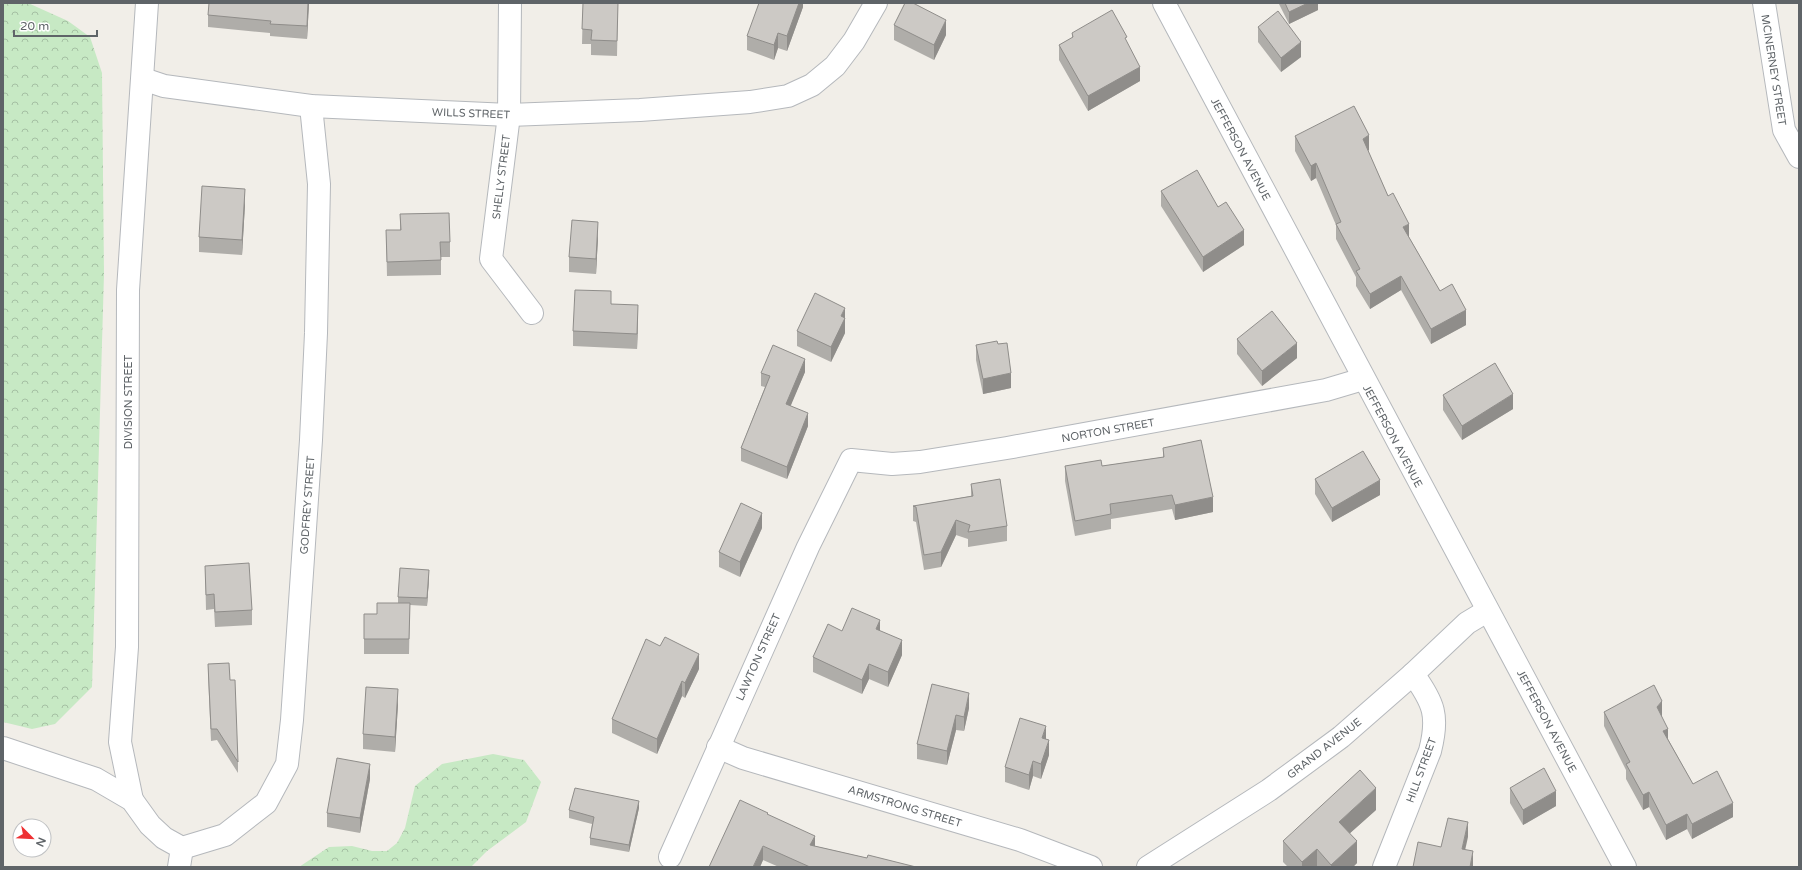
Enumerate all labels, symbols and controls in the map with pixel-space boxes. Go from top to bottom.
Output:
scale bar [14,12,97,38]
street label: MCINERNEY STREET [1758,14,1789,127]
text: 20 m [20,19,49,33]
street label: JEFFERSON AVENUE [1208,96,1273,203]
street label: WILLS STREET [432,106,511,121]
street label: SHELLY STREET [490,134,513,220]
street label: DIVISION STREET [122,355,135,449]
street label: JEFFERSON AVENUE [1360,383,1425,490]
street label: NORTON STREET [1061,416,1156,445]
street label: GODFREY STREET [298,455,317,555]
street label: LAWTON STREET [733,611,784,703]
street label: JEFFERSON AVENUE [1514,668,1579,775]
street label: GRAND AVENUE [1284,715,1364,781]
street label: HILL STREET [1404,735,1439,805]
street label: ARMSTRONG STREET [846,783,964,830]
north arrow [12,818,52,858]
text: N [33,835,48,849]

